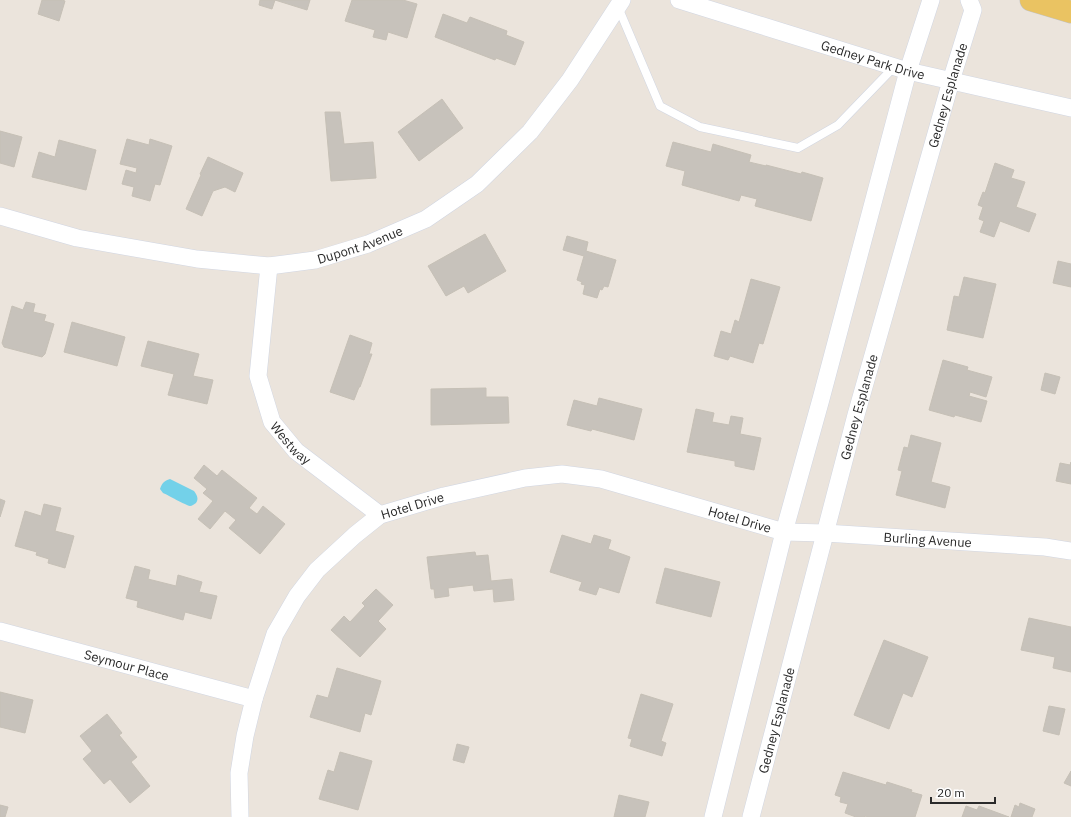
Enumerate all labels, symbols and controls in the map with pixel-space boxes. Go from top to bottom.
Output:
street label: Gedney Park Drive [819,36,926,83]
street label: Gedney Esplanade [924,41,971,150]
street label: Dupont Avenue [315,222,405,267]
street label: Gedney Esplanade [836,352,881,462]
street label: Westway [267,418,315,468]
street label: Hotel Drive [379,488,446,523]
street label: Hotel Drive [706,502,773,536]
street label: Burling Avenue [883,528,972,551]
street label: Seymour Place [82,645,171,684]
street label: Gedney Esplanade [754,665,798,775]
scale bar [931,779,995,805]
text: 20 m [937,785,965,800]

